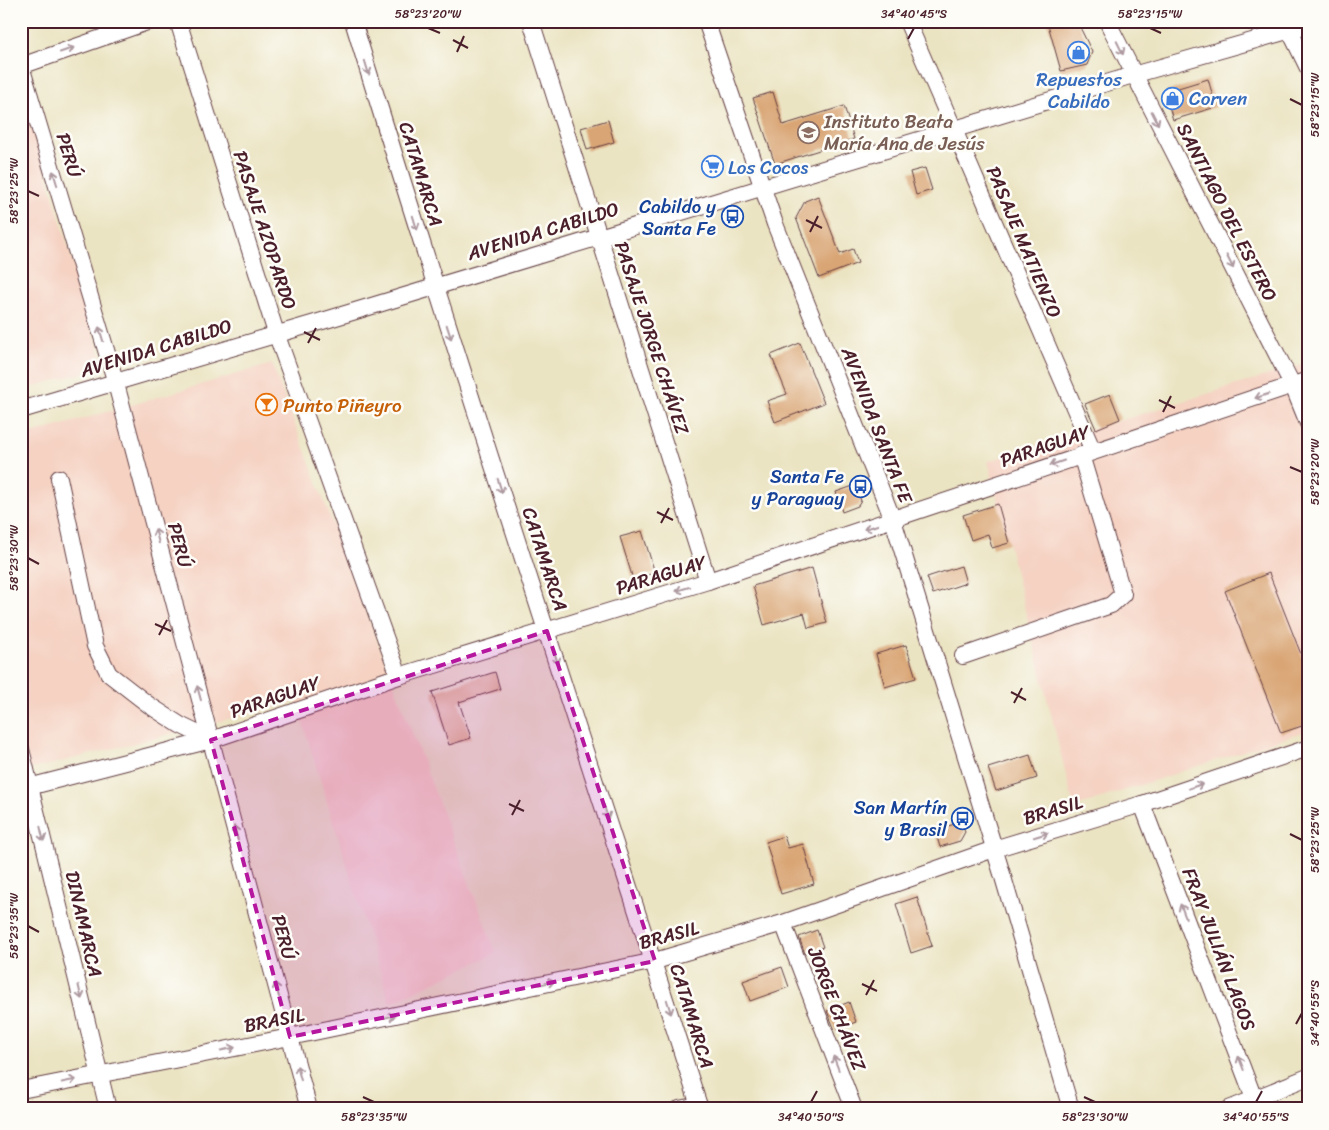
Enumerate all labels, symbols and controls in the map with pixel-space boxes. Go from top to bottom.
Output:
text: 58°23'20"W [395,3,462,25]
text: 34°40'45"S [881,3,948,25]
text: 58°23'15"W [1118,3,1183,25]
one-way arrow [1116,40,1125,55]
shop icon: Repuestos Cabildo [1067,41,1091,65]
one-way arrow [59,45,75,54]
one-way arrow [363,60,373,76]
place label: Repuestos Cabildo [1036,63,1122,118]
text: 58°23'15"W [1304,72,1326,137]
place label: Corven [1189,82,1247,115]
shop icon: Corven [1161,86,1185,110]
place label: Instituto Beata María Ana de Jesús [823,105,985,160]
one-way arrow [1151,110,1160,125]
street label: SANTIAGO DEL ESTERO [1168,117,1286,307]
street label: CATAMARCA [389,118,453,230]
school or university icon: Instituto Beata María Ana de Jesús [796,120,820,144]
street label: PERÚ [47,129,92,182]
street label: PASAJE AZOPARDO [224,146,306,314]
place label: Los Cocos [728,151,809,184]
supermarket icon: Los Cocos [700,155,724,179]
text: 58°23'25"W [3,157,25,224]
street label: PASAJE MATIENZO [977,161,1071,323]
one-way arrow [49,170,59,186]
place label: Cabildo y Santa Fe [639,190,716,245]
street label: AVENIDA CABILDO [462,192,623,270]
bus stop icon: Cabildo y Santa Fe [720,205,744,229]
one-way arrow [410,215,420,231]
street label: PASAJE JORGE CHÁVEZ [605,237,699,440]
one-way arrow [1225,255,1235,270]
street label: AVENIDA CABILDO [75,309,236,387]
one-way arrow [444,324,454,340]
one-way arrow [96,326,106,342]
street label: AVENIDA SANTA FE [832,341,923,509]
place label: Punto Piñeyro [283,389,402,422]
one-way arrow [1254,392,1270,401]
bar icon: Punto Piñeyro [255,393,279,417]
street label: PARAGUAY [996,415,1096,477]
text: 58°23'20"W [1304,438,1326,505]
one-way arrow [1050,459,1066,468]
place label: Santa Fe y Paraguay [752,460,844,515]
bus stop icon: Santa Fe y Paraguay [848,475,872,499]
one-way arrow [495,478,505,494]
street label: CATAMARCA [513,503,577,615]
street label: PERÚ [158,519,202,572]
one-way arrow [863,523,879,533]
text: 58°23'30"W [3,524,25,591]
one-way arrow [151,528,161,544]
street label: PARAGUAY [612,545,712,604]
one-way arrow [675,584,691,594]
one-way arrow [551,649,561,665]
street label: PARAGUAY [226,666,326,728]
one-way arrow [193,685,203,701]
one-way arrow [1188,781,1203,790]
street label: BRASIL [1019,785,1087,835]
place label: San Martín y Brasil [854,791,948,846]
one-way arrow [602,803,611,819]
bus stop icon: San Martín y Brasil [951,806,975,830]
text: 58°23'25"W [1304,806,1326,873]
one-way arrow [38,825,47,841]
one-way arrow [230,825,240,841]
one-way arrow [1033,829,1049,839]
street label: FRAY JULIÁN LAGOS [1173,863,1265,1035]
street label: DINAMARCA [56,868,112,980]
text: 58°23'35"W [3,892,25,959]
one-way arrow [1178,904,1187,920]
street label: PERÚ [262,911,306,964]
street label: BRASIL [635,911,703,959]
street label: JORGE CHÁVEZ [798,941,876,1077]
street label: CATAMARCA [660,960,724,1072]
one-way arrow [538,978,554,988]
text: 34°40'55"S [1304,980,1326,1046]
one-way arrow [76,983,85,999]
one-way arrow [272,983,281,999]
street label: BRASIL [241,998,307,1042]
one-way arrow [664,999,674,1015]
one-way arrow [379,1011,395,1021]
one-way arrow [220,1044,236,1053]
one-way arrow [831,1056,841,1071]
one-way arrow [1236,1056,1245,1071]
one-way arrow [294,1065,304,1081]
one-way arrow [61,1075,77,1085]
text: 58°23'35"W [341,1106,408,1128]
text: 34°40'50"S [778,1106,845,1128]
text: 58°23'30"W [1062,1106,1129,1128]
text: 34°40'55"S [1223,1106,1289,1128]

